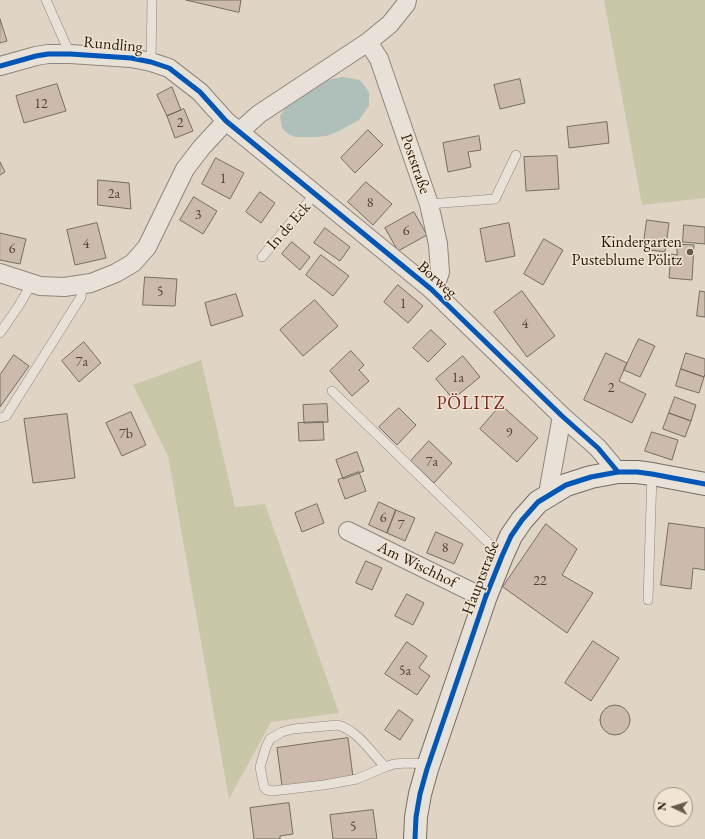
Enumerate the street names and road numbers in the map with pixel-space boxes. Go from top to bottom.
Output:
street label: Rundling [83,33,143,57]
street label: Poststraße [396,131,434,197]
street label: In de Eck [263,198,315,254]
street label: Borweg [413,257,461,303]
street label: Am Wischhof [374,537,460,593]
street label: Hauptstraße [458,538,504,618]

